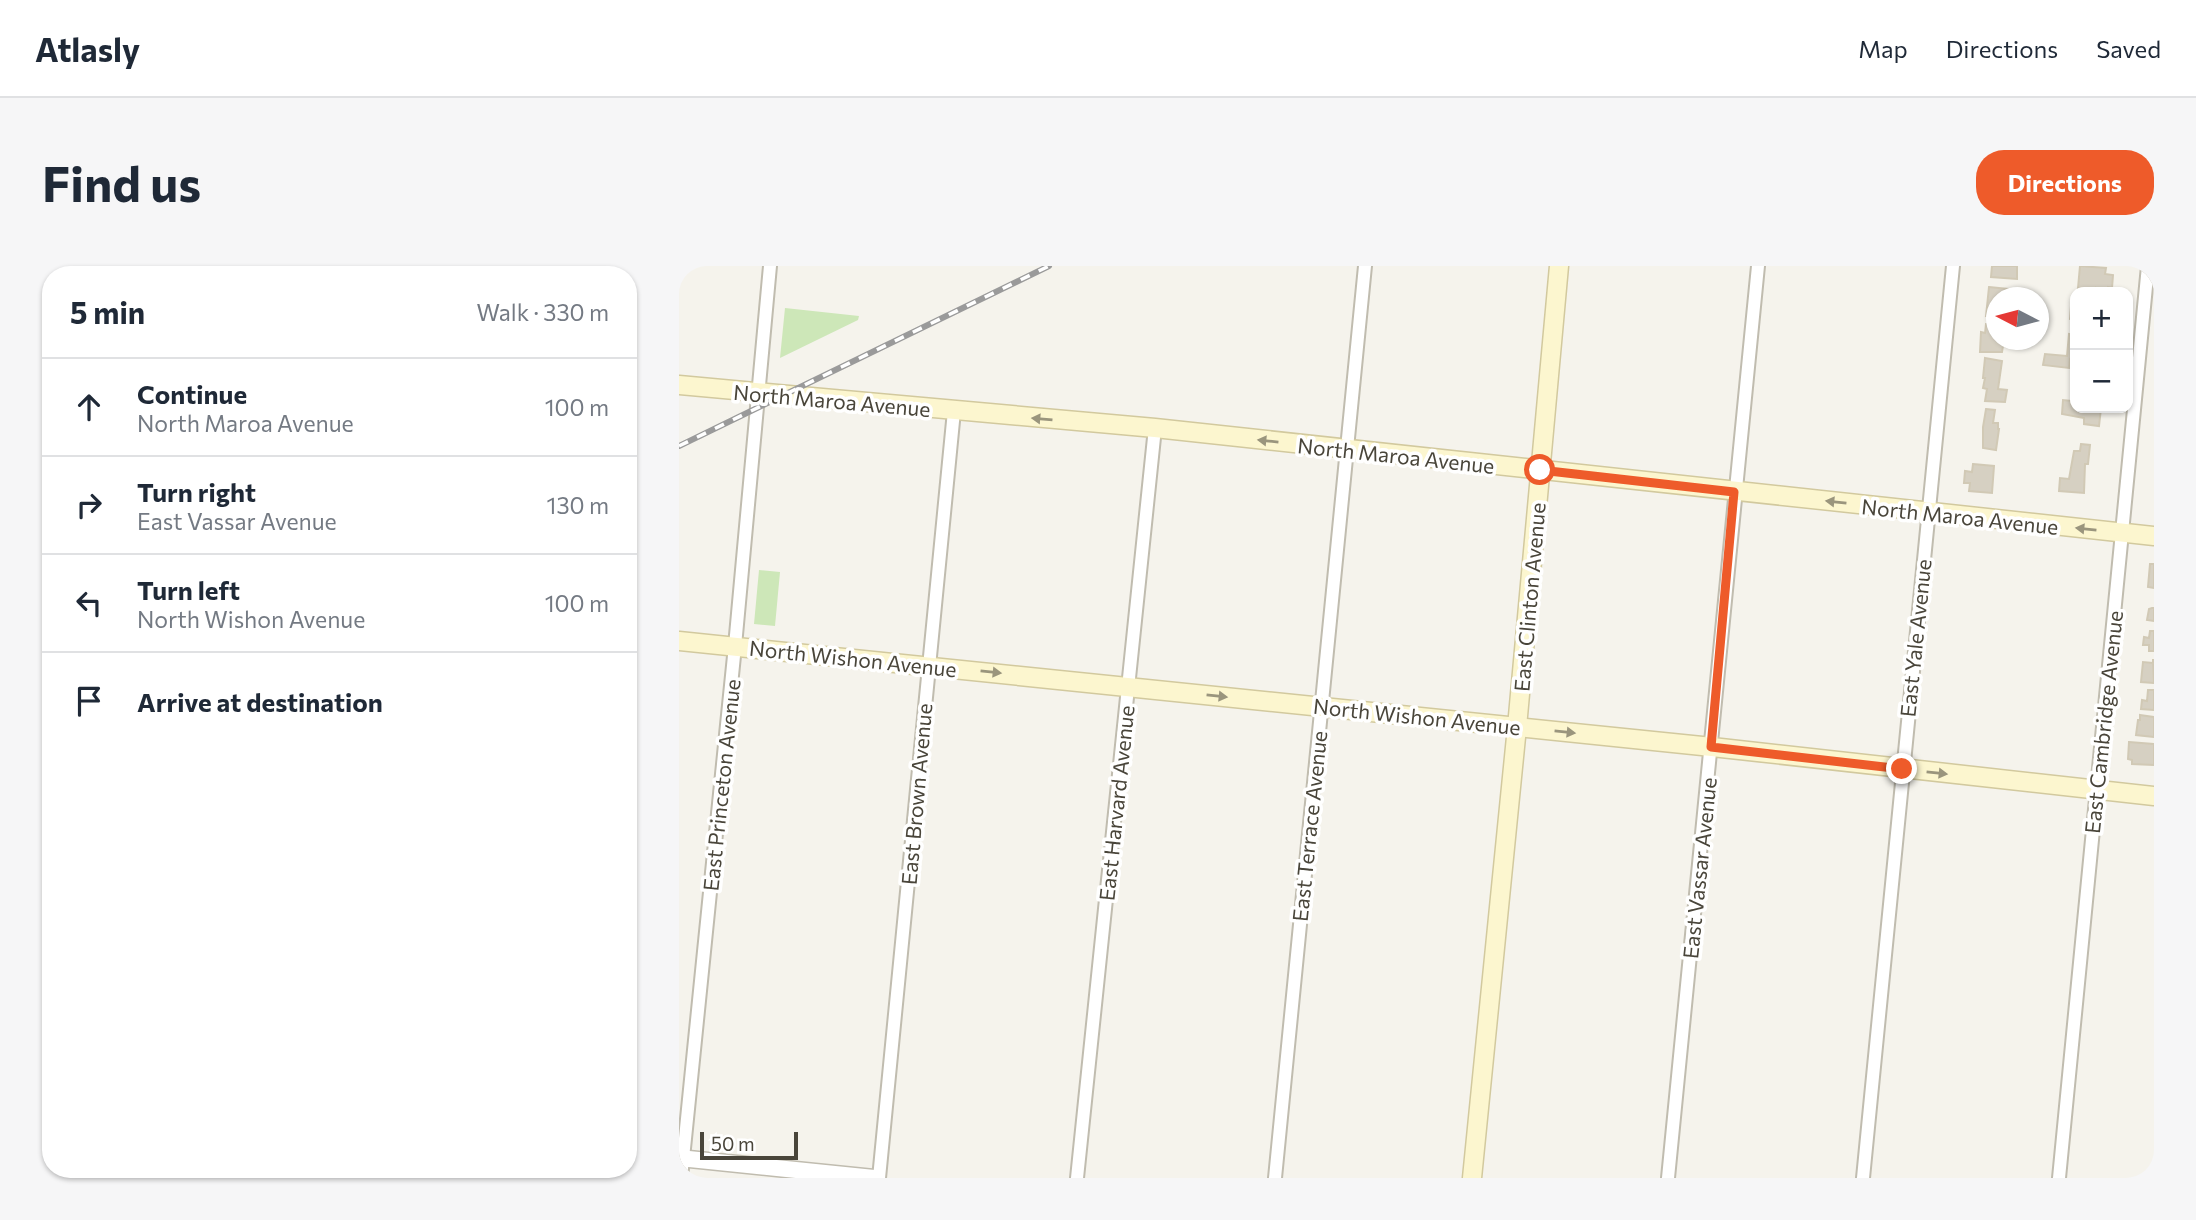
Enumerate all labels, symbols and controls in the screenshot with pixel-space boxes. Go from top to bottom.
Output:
text: Atlasly [35,28,140,69]
text: Map [1858,34,1908,63]
text: Directions [1946,34,2058,63]
text: Saved [2096,34,2161,63]
button: Directions [1976,150,2154,215]
text: Find us [42,152,201,212]
north arrow [1986,287,2049,350]
map controls [2070,287,2133,413]
button: + [2070,287,2133,350]
text: 5 min [70,293,145,330]
text: Walk · 330 m [477,298,609,326]
button: − [2070,350,2133,413]
text: Continue [137,378,247,409]
street label: North Maroa Avenue [732,379,932,421]
icon: ahead [70,388,108,426]
text: 100 m [545,393,609,421]
text: North Maroa Avenue [137,409,354,437]
one-way arrow [1031,413,1053,424]
street label: North Maroa Avenue [1296,432,1496,478]
one-way arrow [1257,435,1279,446]
route start [1524,454,1555,485]
text: Turn right [137,476,256,507]
icon: right [70,486,108,524]
text: 130 m [547,491,609,519]
street label: North Maroa Avenue [1860,493,2060,539]
one-way arrow [1824,497,1846,508]
street label: East Clinton Avenue [1508,501,1550,693]
text: East Vassar Avenue [137,507,337,535]
one-way arrow [2075,524,2097,535]
street label: East Yale Avenue [1894,558,1936,718]
text: Turn left [137,574,240,605]
icon: left [70,584,108,622]
text: 100 m [545,589,609,617]
text: North Wishon Avenue [137,605,365,633]
street label: East Cambridge Avenue [2079,609,2127,835]
street label: North Wishon Avenue [748,635,958,681]
one-way arrow [980,667,1002,678]
street label: East Princeton Avenue [697,678,745,892]
icon: arrive [70,682,108,720]
text: Arrive at destination [137,686,383,717]
one-way arrow [1206,691,1228,702]
street label: North Wishon Avenue [1312,693,1522,739]
street label: East Brown Avenue [896,702,936,886]
street label: East Harvard Avenue [1093,704,1139,902]
one-way arrow [1554,726,1576,737]
street label: East Terrace Avenue [1287,729,1331,923]
route end [1886,753,1917,784]
one-way arrow [1926,767,1948,778]
street label: East Vassar Avenue [1677,776,1721,960]
scale bar [700,1129,798,1161]
text: 50 m [711,1132,755,1155]

